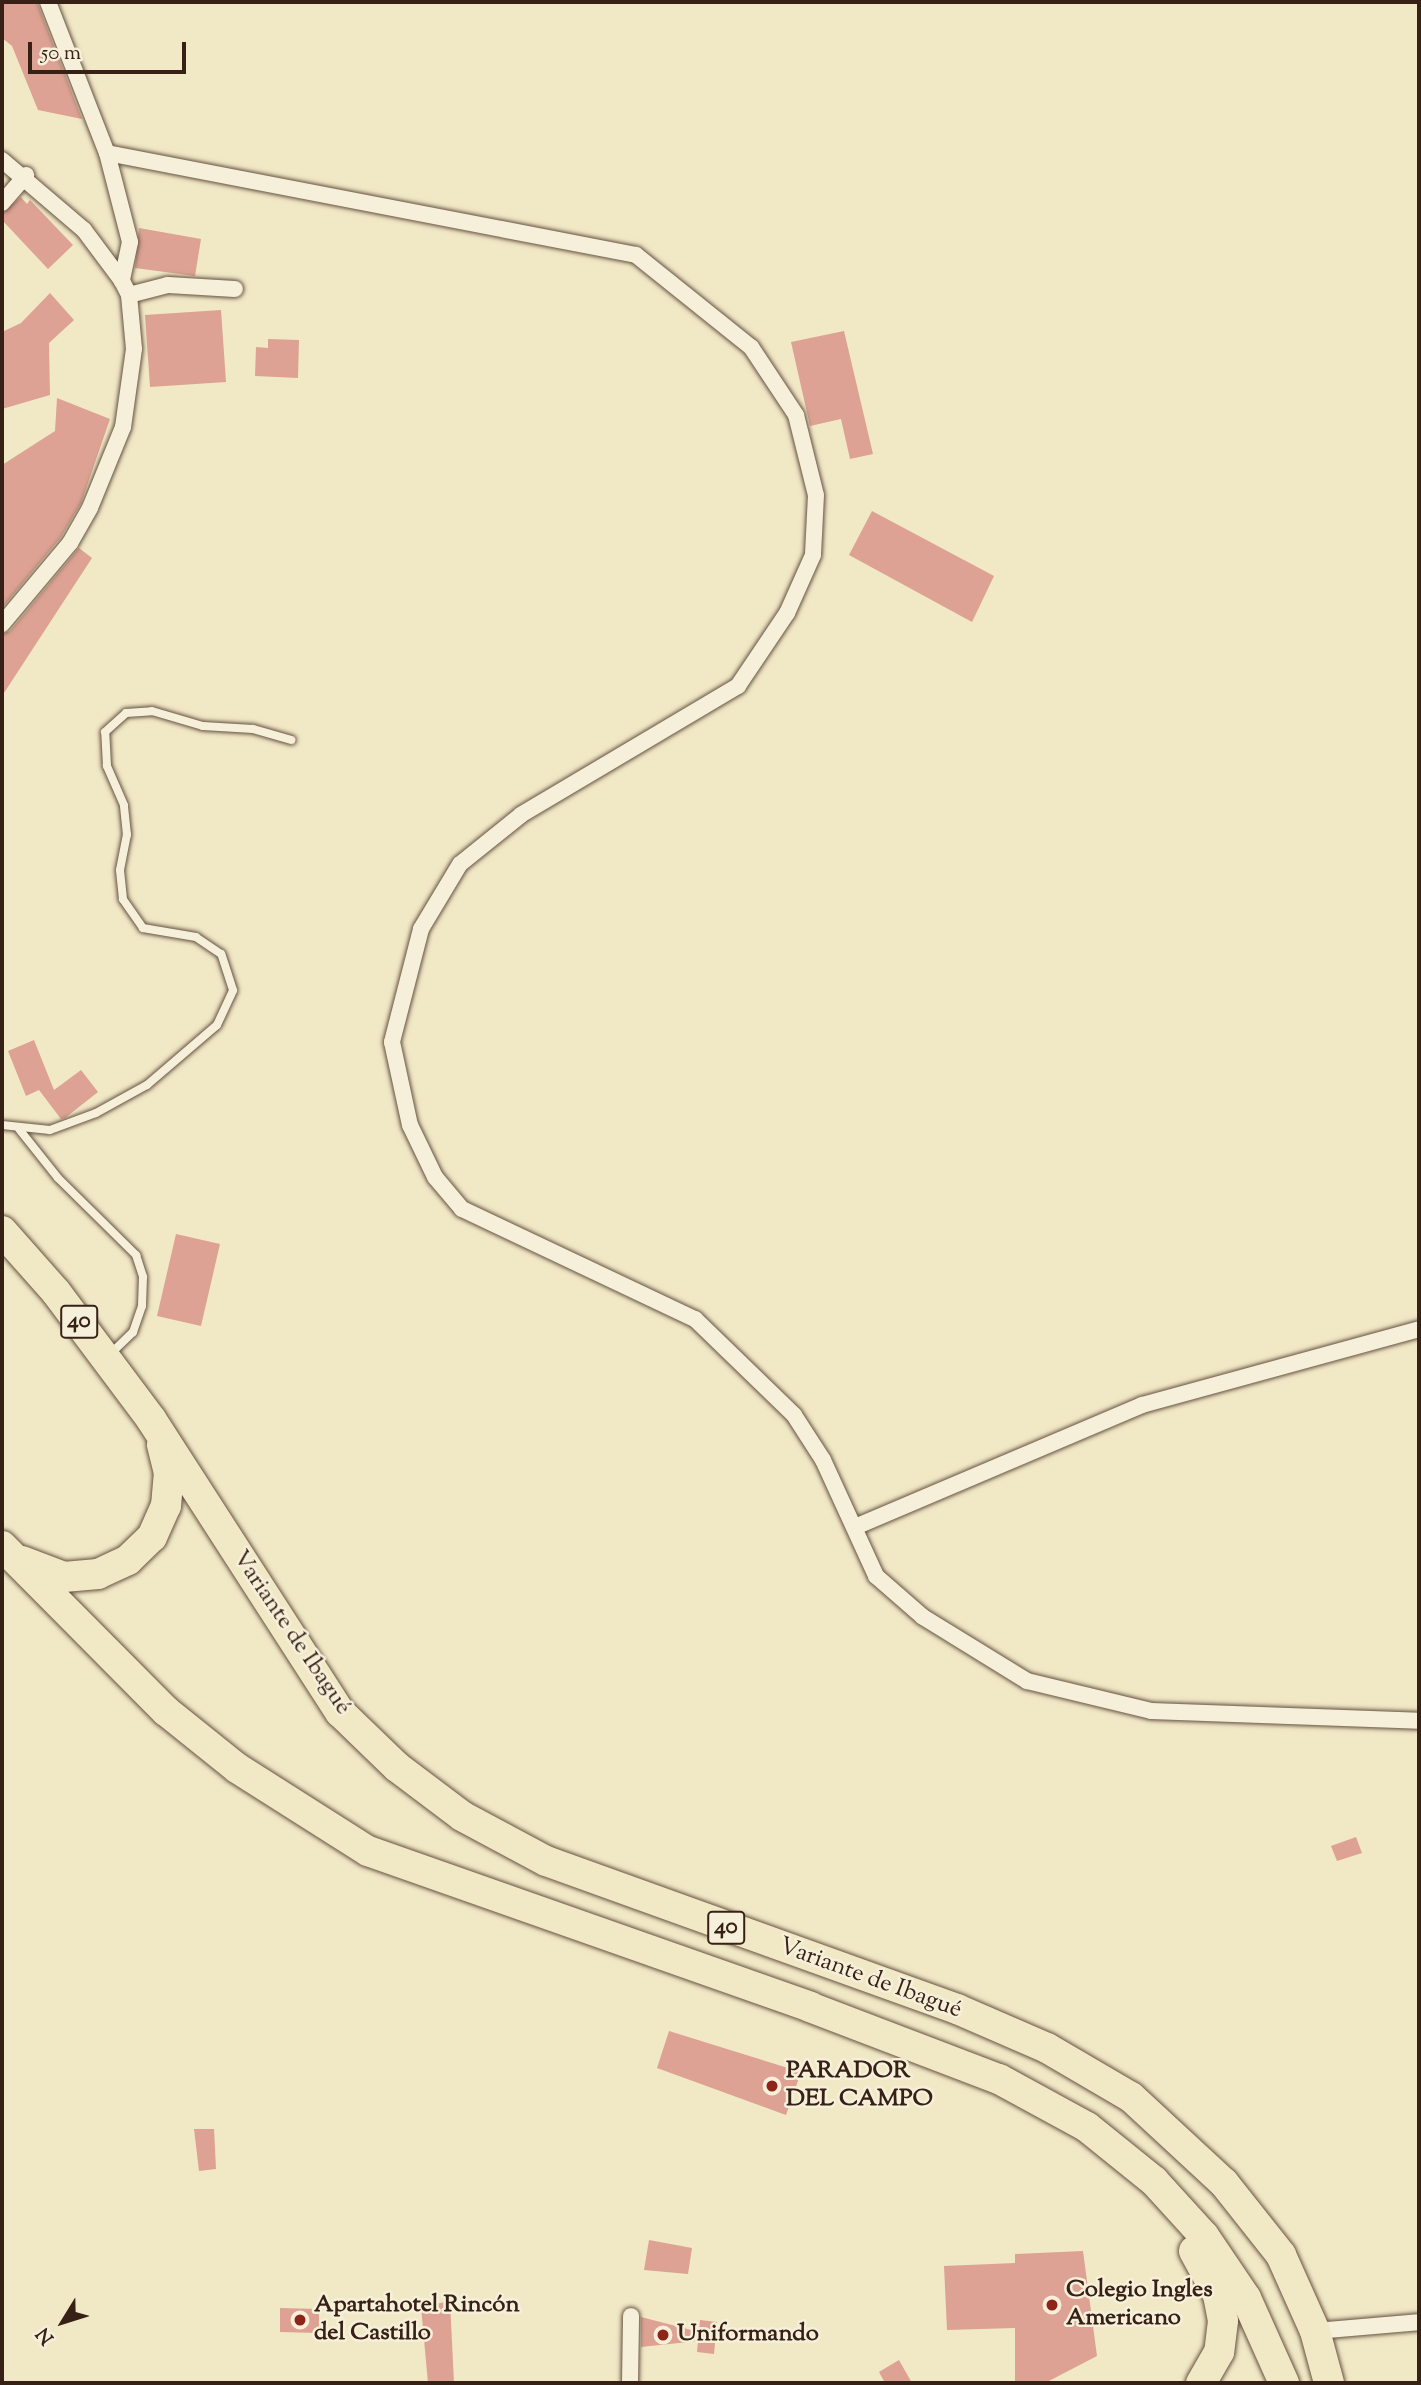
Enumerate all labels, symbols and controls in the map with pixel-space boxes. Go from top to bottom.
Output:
scale bar [32,28,189,72]
text: 50 m [41,39,81,69]
road number: 40 [60,1302,98,1342]
street label: Variante de Ibagué [225,1545,357,1721]
road number: 40 [707,1909,745,1948]
street label: Variante de Ibagué [775,1933,965,2025]
place label: PARADOR DEL CAMPO [786,2058,933,2114]
marker: PARADOR DEL CAMPO [764,2078,780,2094]
place label: Colegio Ingles Americano [1066,2277,1213,2333]
north arrow [28,2287,98,2357]
place label: Apartahotel Rincón del Castillo [314,2292,520,2348]
marker: Colegio Ingles Americano [1044,2297,1060,2313]
marker: Apartahotel Rincón del Castillo [292,2312,308,2328]
text: N [31,2321,61,2350]
place label: Uniformando [677,2321,819,2349]
marker: Uniformando [655,2327,671,2343]

